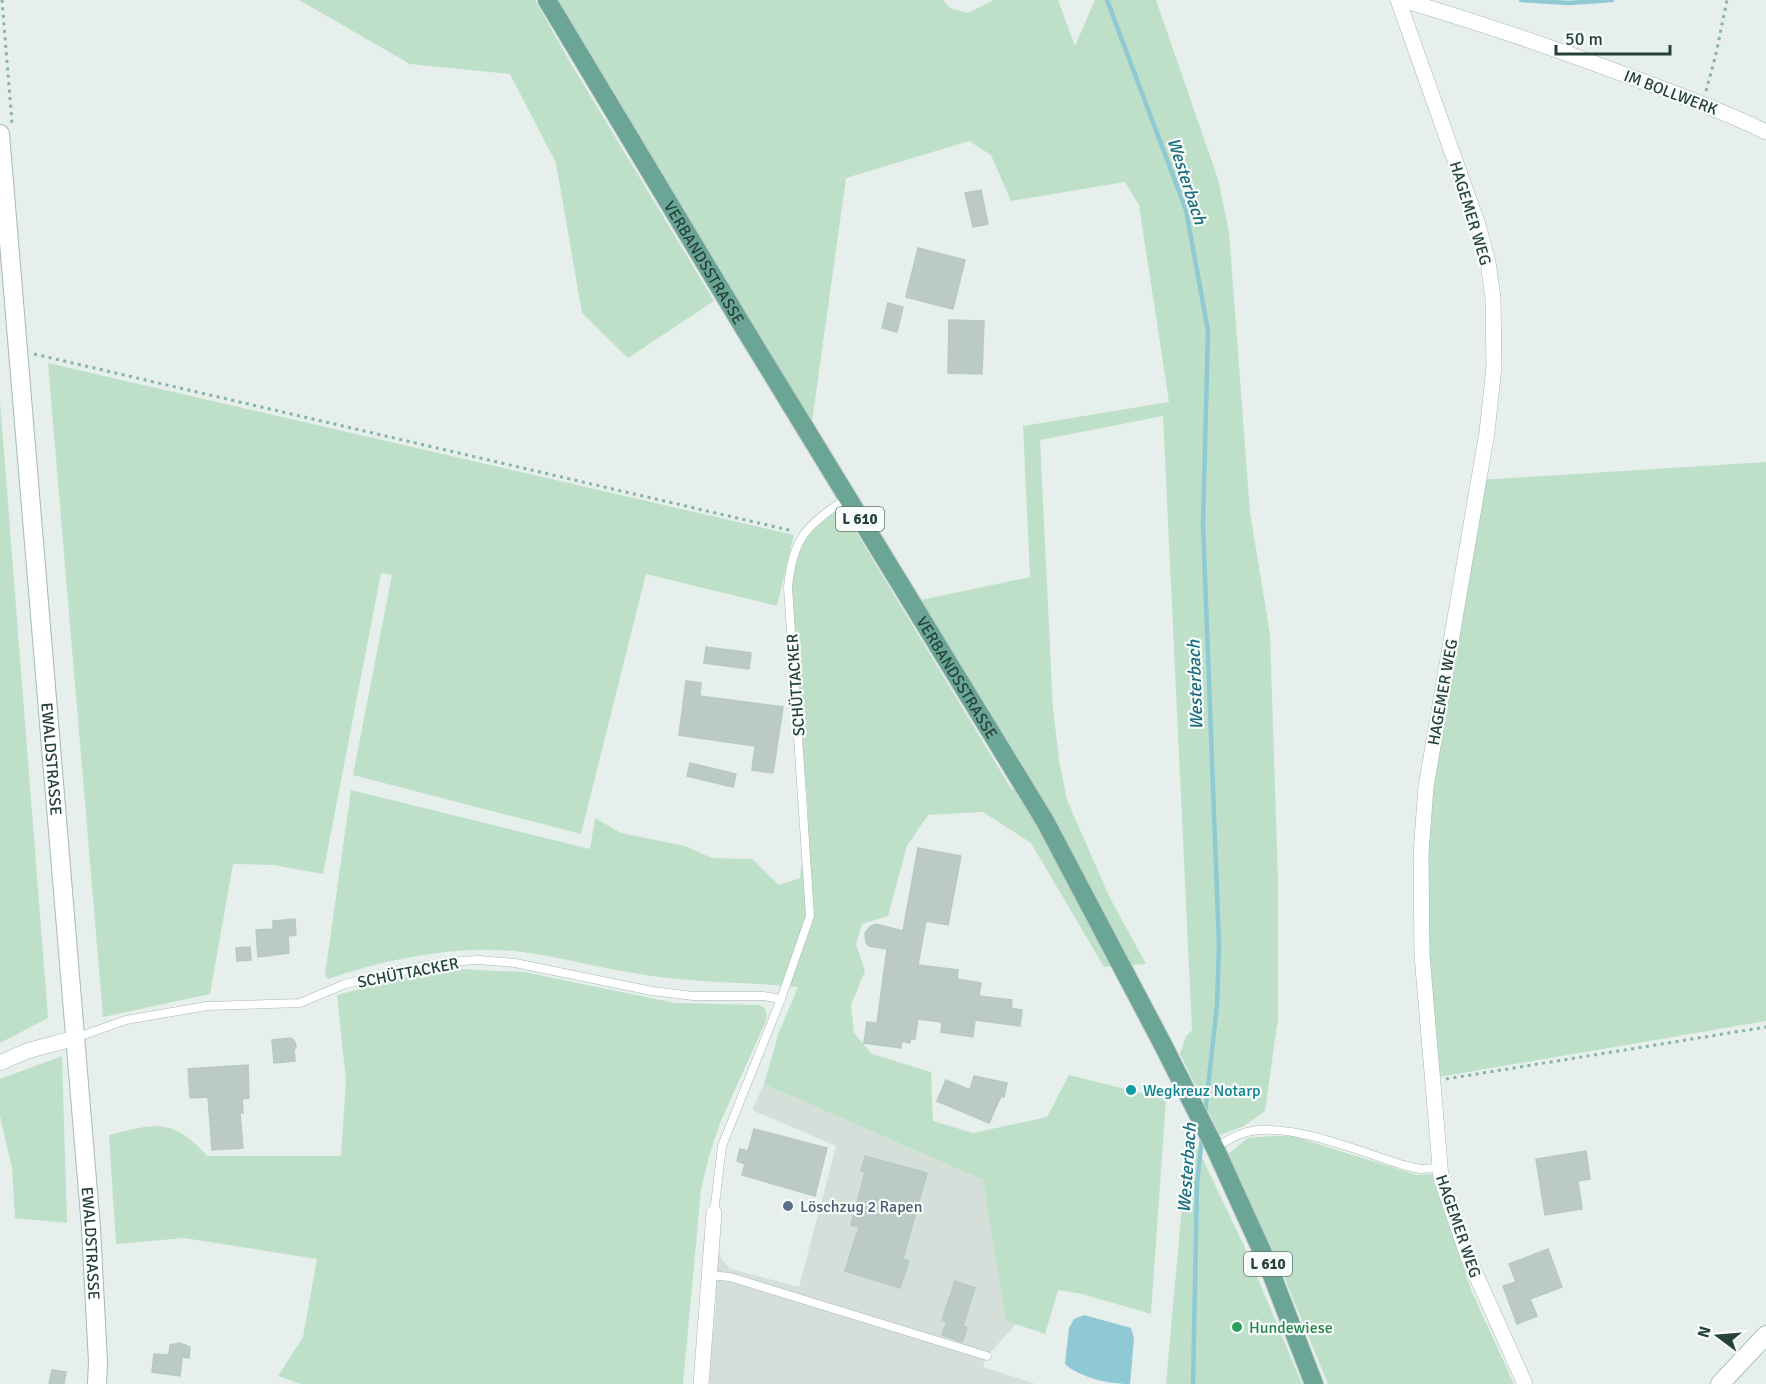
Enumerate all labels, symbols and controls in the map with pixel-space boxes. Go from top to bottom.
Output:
scale bar [1556,18,1670,56]
text: 50 m [1565,28,1603,50]
street label: IM BOLLWERK [1621,66,1721,120]
water label: Westerbach [1163,135,1212,228]
street label: HAGEMER WEG [1445,159,1495,268]
street label: VERBANDSSTRASSE [659,198,748,328]
road number: L 610 [836,507,884,531]
street label: VERBANDSSTRASSE [911,613,1002,743]
street label: SCHÜTTACKER [782,633,810,737]
street label: HAGEMER WEG [1424,637,1462,747]
water label: Westerbach [1182,638,1208,730]
street label: EWALDSTRASSE [36,702,66,816]
street label: SCHÜTTACKER [356,953,461,993]
place label: Wegkreuz Notarp [1143,1081,1261,1101]
marker: Wegkreuz Notarp [1124,1083,1138,1097]
water label: Westerbach [1173,1121,1201,1214]
street label: HAGEMER WEG [1431,1172,1485,1280]
street label: EWALDSTRASSE [77,1186,104,1300]
place label: Löschzug 2 Rapen [800,1197,922,1217]
marker: Löschzug 2 Rapen [781,1199,795,1213]
road number: L 610 [1244,1252,1292,1276]
north arrow [1688,1306,1748,1366]
place label: Hundewiese [1249,1318,1333,1338]
marker: Hundewiese [1230,1320,1244,1334]
text: N [1693,1324,1716,1340]

